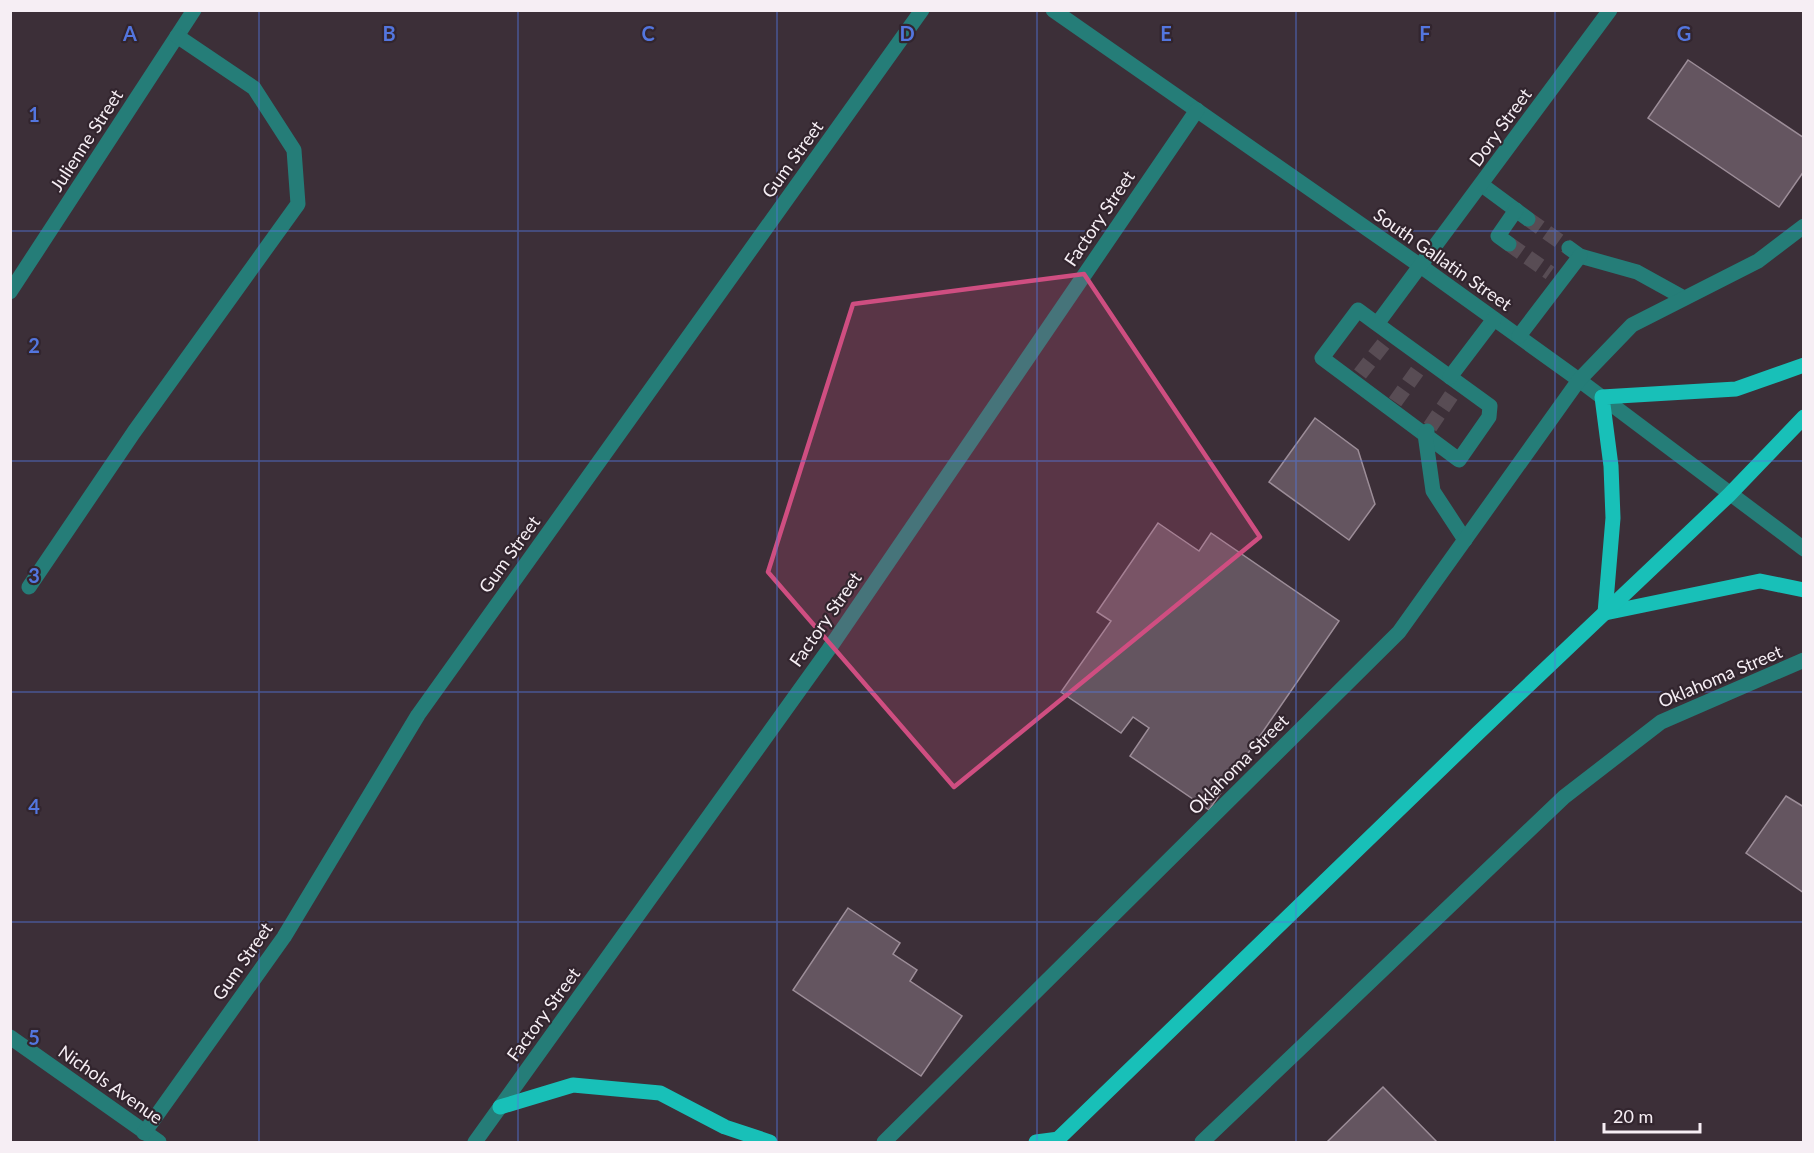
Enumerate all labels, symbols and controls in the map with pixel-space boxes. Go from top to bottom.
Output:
text: A [122,21,137,45]
text: B [382,21,396,45]
text: C [641,21,655,45]
text: D [899,21,915,45]
text: E [1160,21,1172,45]
text: F [1419,21,1431,45]
text: G [1677,21,1691,45]
street label: Dory Street [1464,83,1536,170]
street label: Julienne Street [45,84,127,195]
text: 1 [28,102,40,126]
street label: Gum Street [757,116,828,202]
street label: Factory Street [1059,166,1139,270]
street label: South Gallatin Street [1370,203,1517,315]
text: 2 [28,333,40,357]
street label: Gum Street [474,511,545,597]
text: 3 [28,563,40,587]
street label: Factory Street [784,567,866,671]
street label: Oklahoma Street [1655,640,1786,712]
street label: Oklahoma Street [1183,709,1293,819]
text: 4 [28,794,40,818]
street label: Gum Street [207,917,277,1004]
street label: Factory Street [502,962,585,1065]
text: 5 [28,1025,40,1049]
street label: Nichols Avenue [55,1040,167,1128]
scale bar [1604,1096,1700,1134]
text: 20 m [1613,1105,1653,1127]

